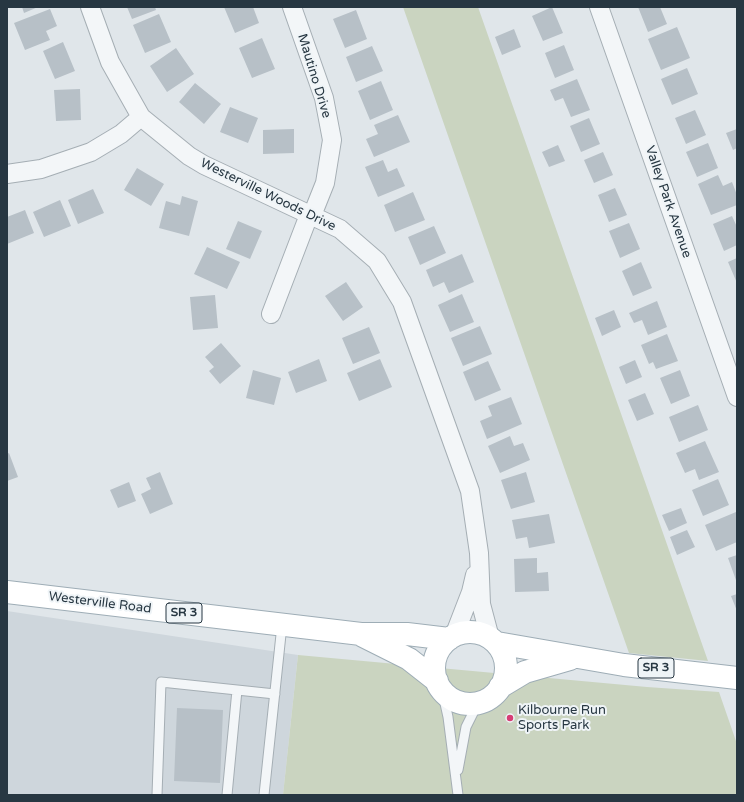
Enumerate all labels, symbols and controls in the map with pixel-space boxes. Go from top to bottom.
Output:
street label: Mautino Drive [294,32,334,120]
street label: Valley Park Avenue [642,144,694,260]
street label: Westerville Woods Drive [198,155,338,235]
street label: Westerville Road [48,589,152,617]
road number: SR 3 [166,603,202,623]
road number: SR 3 [638,658,674,678]
place label: Kilbourne Run Sports Park [518,703,606,734]
marker: Kilbourne Run Sports Park [505,713,515,723]

